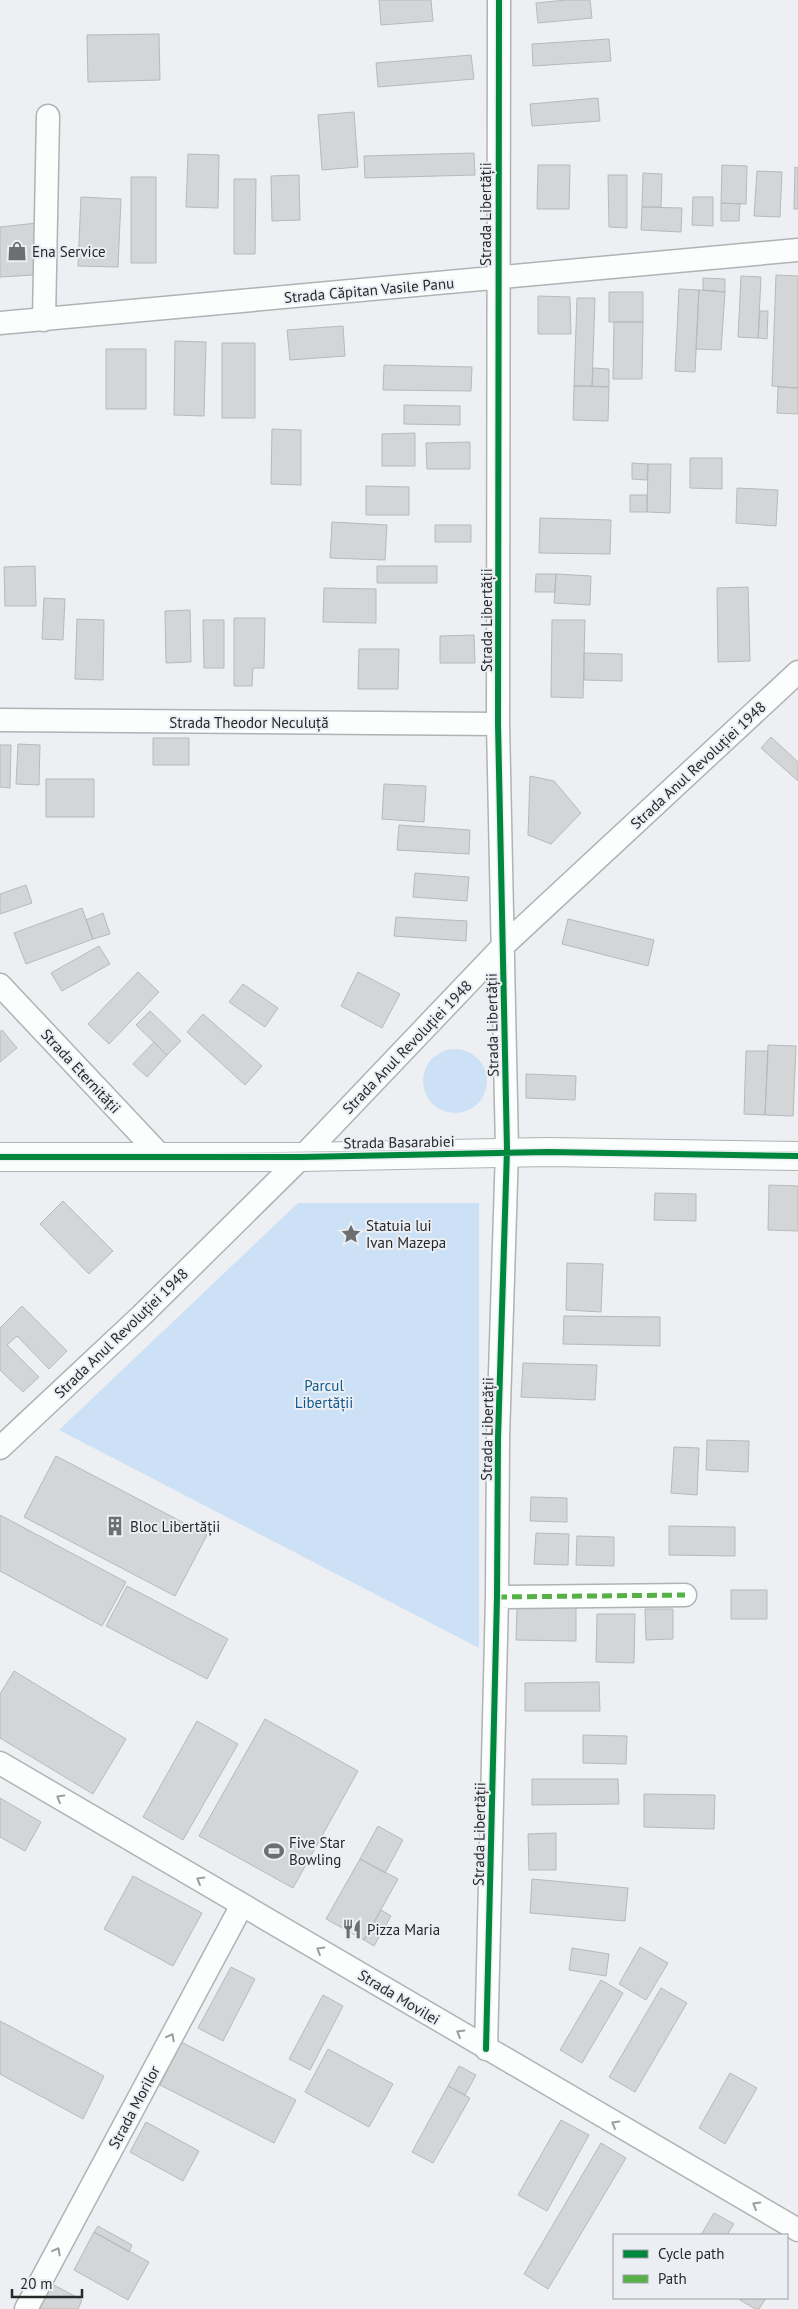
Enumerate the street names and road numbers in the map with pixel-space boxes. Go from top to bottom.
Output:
street label: Strada Libertății [476,162,495,266]
street label: Strada Căpitan Vasile Panu [283,273,455,307]
street label: Strada Libertății [477,568,496,672]
street label: Strada Anul Revoluției 1948 [626,697,770,833]
street label: Strada Theodor Neculuță [169,713,329,732]
street label: Strada Libertății [482,973,502,1077]
street label: Strada Anul Revoluției 1948 [338,976,476,1118]
street label: Strada Eternității [37,1025,125,1117]
street label: Strada Basarabiei [343,1132,455,1152]
street label: Strada Anul Revoluției 1948 [50,1264,192,1402]
street label: Strada Libertății [477,1377,497,1481]
street label: Strada Libertății [469,1782,489,1886]
street label: Strada Movilei [355,1965,443,2029]
street label: Strada Morilor [104,2062,164,2152]

